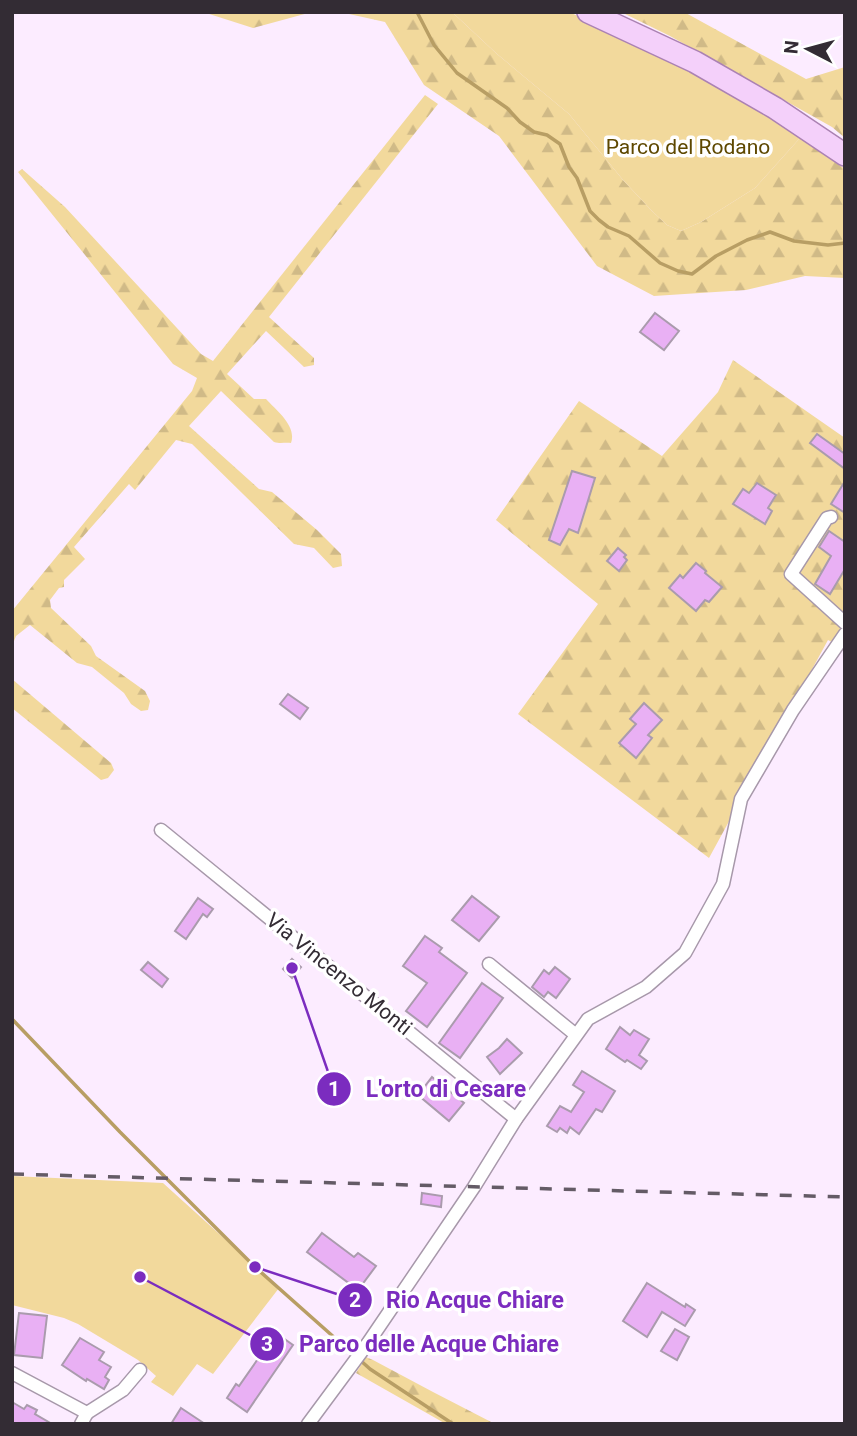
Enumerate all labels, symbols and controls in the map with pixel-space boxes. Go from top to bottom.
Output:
north arrow [773,14,843,84]
text: N [779,39,804,55]
park label: Parco del Rodano [606,135,770,159]
street label: Via Vincenzo Monti [261,908,417,1040]
callout: L'orto di Cesare [317,1067,540,1111]
text: L'orto di Cesare [366,1076,526,1103]
text: 1 [328,1077,340,1101]
callout: Rio Acque Chiare [337,1278,578,1322]
text: Rio Acque Chiare [386,1287,564,1314]
text: 2 [349,1288,361,1312]
callout: Parco delle Acque Chiare [250,1322,573,1366]
text: Parco delle Acque Chiare [299,1331,559,1358]
text: 3 [261,1332,273,1356]

